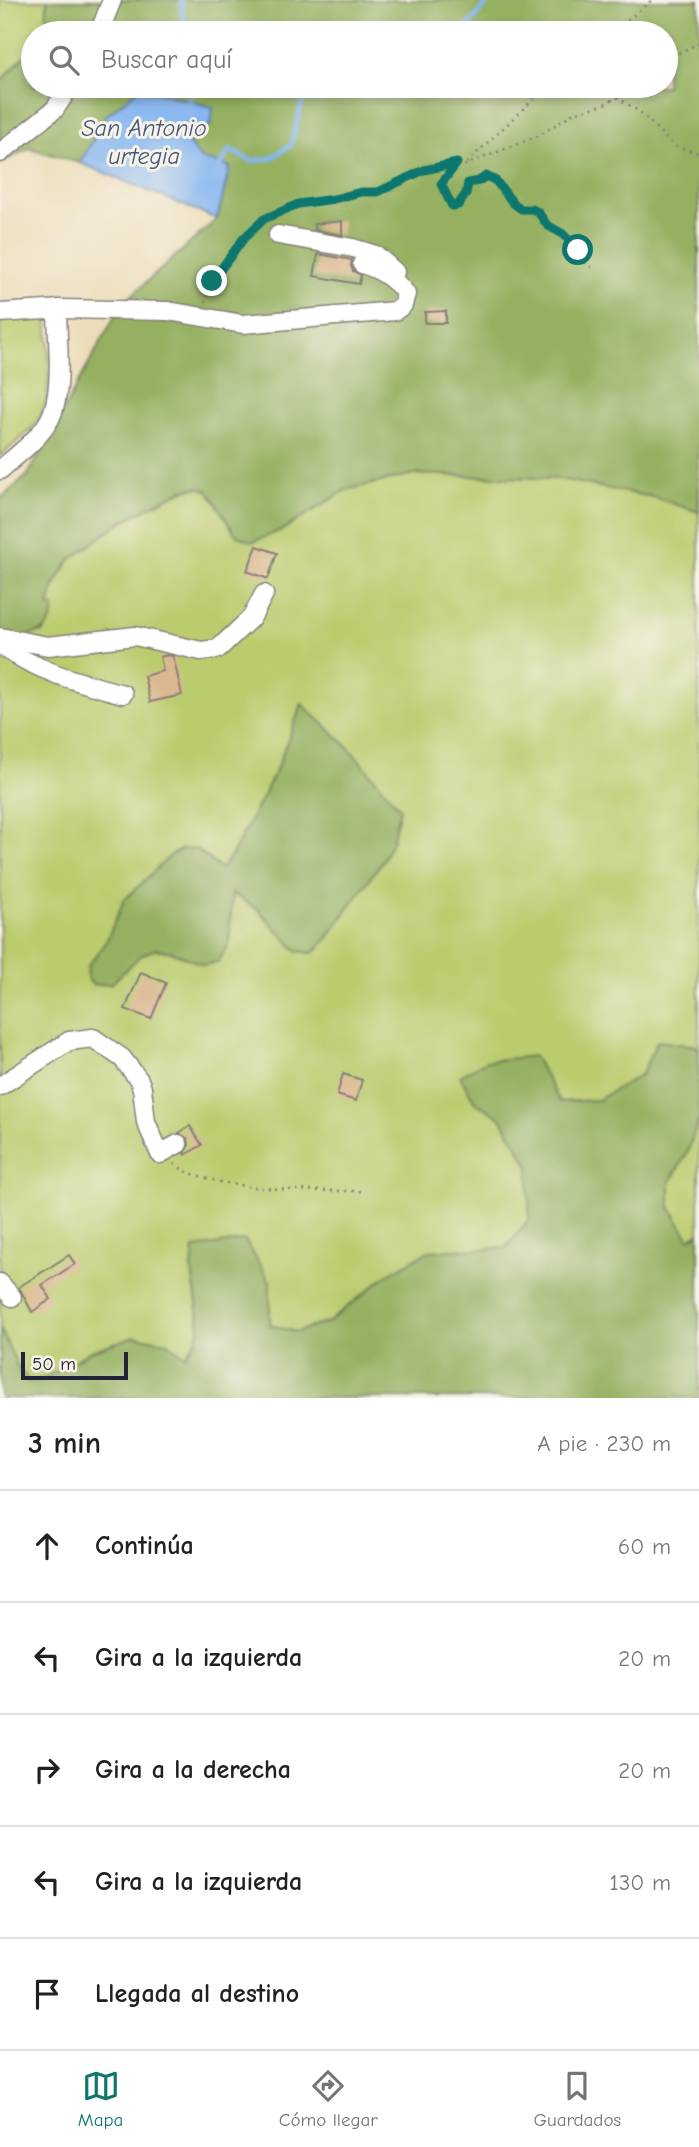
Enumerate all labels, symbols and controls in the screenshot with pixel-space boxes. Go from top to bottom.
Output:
search box [21,21,678,98]
icon: search [45,41,83,79]
text: Buscar aquí [101,45,232,75]
water label: San Antonio urtegia [81,114,207,170]
route start [562,234,593,265]
route end [196,265,227,296]
scale bar [21,1349,128,1381]
text: 50 m [32,1353,76,1375]
text: 3 min [28,1426,101,1461]
text: A pie · 230 m [537,1430,671,1457]
icon: ahead [28,1527,66,1565]
text: Continúa [95,1531,194,1561]
text: 60 m [618,1533,671,1560]
icon: left [28,1639,66,1677]
text: Gira a la izquierda [95,1643,302,1673]
text: 20 m [618,1645,671,1672]
icon: right [28,1751,66,1789]
text: Gira a la derecha [95,1755,291,1785]
text: 20 m [618,1757,671,1784]
icon: left [28,1863,66,1901]
text: Gira a la izquierda [95,1867,302,1897]
text: 130 m [610,1869,671,1896]
icon: arrive [28,1975,66,2013]
text: Llegada al destino [95,1979,299,2009]
tab: Mapa [78,2067,123,2131]
tab: Cómo llegar [279,2067,378,2131]
tab: Guardados [533,2067,621,2131]

